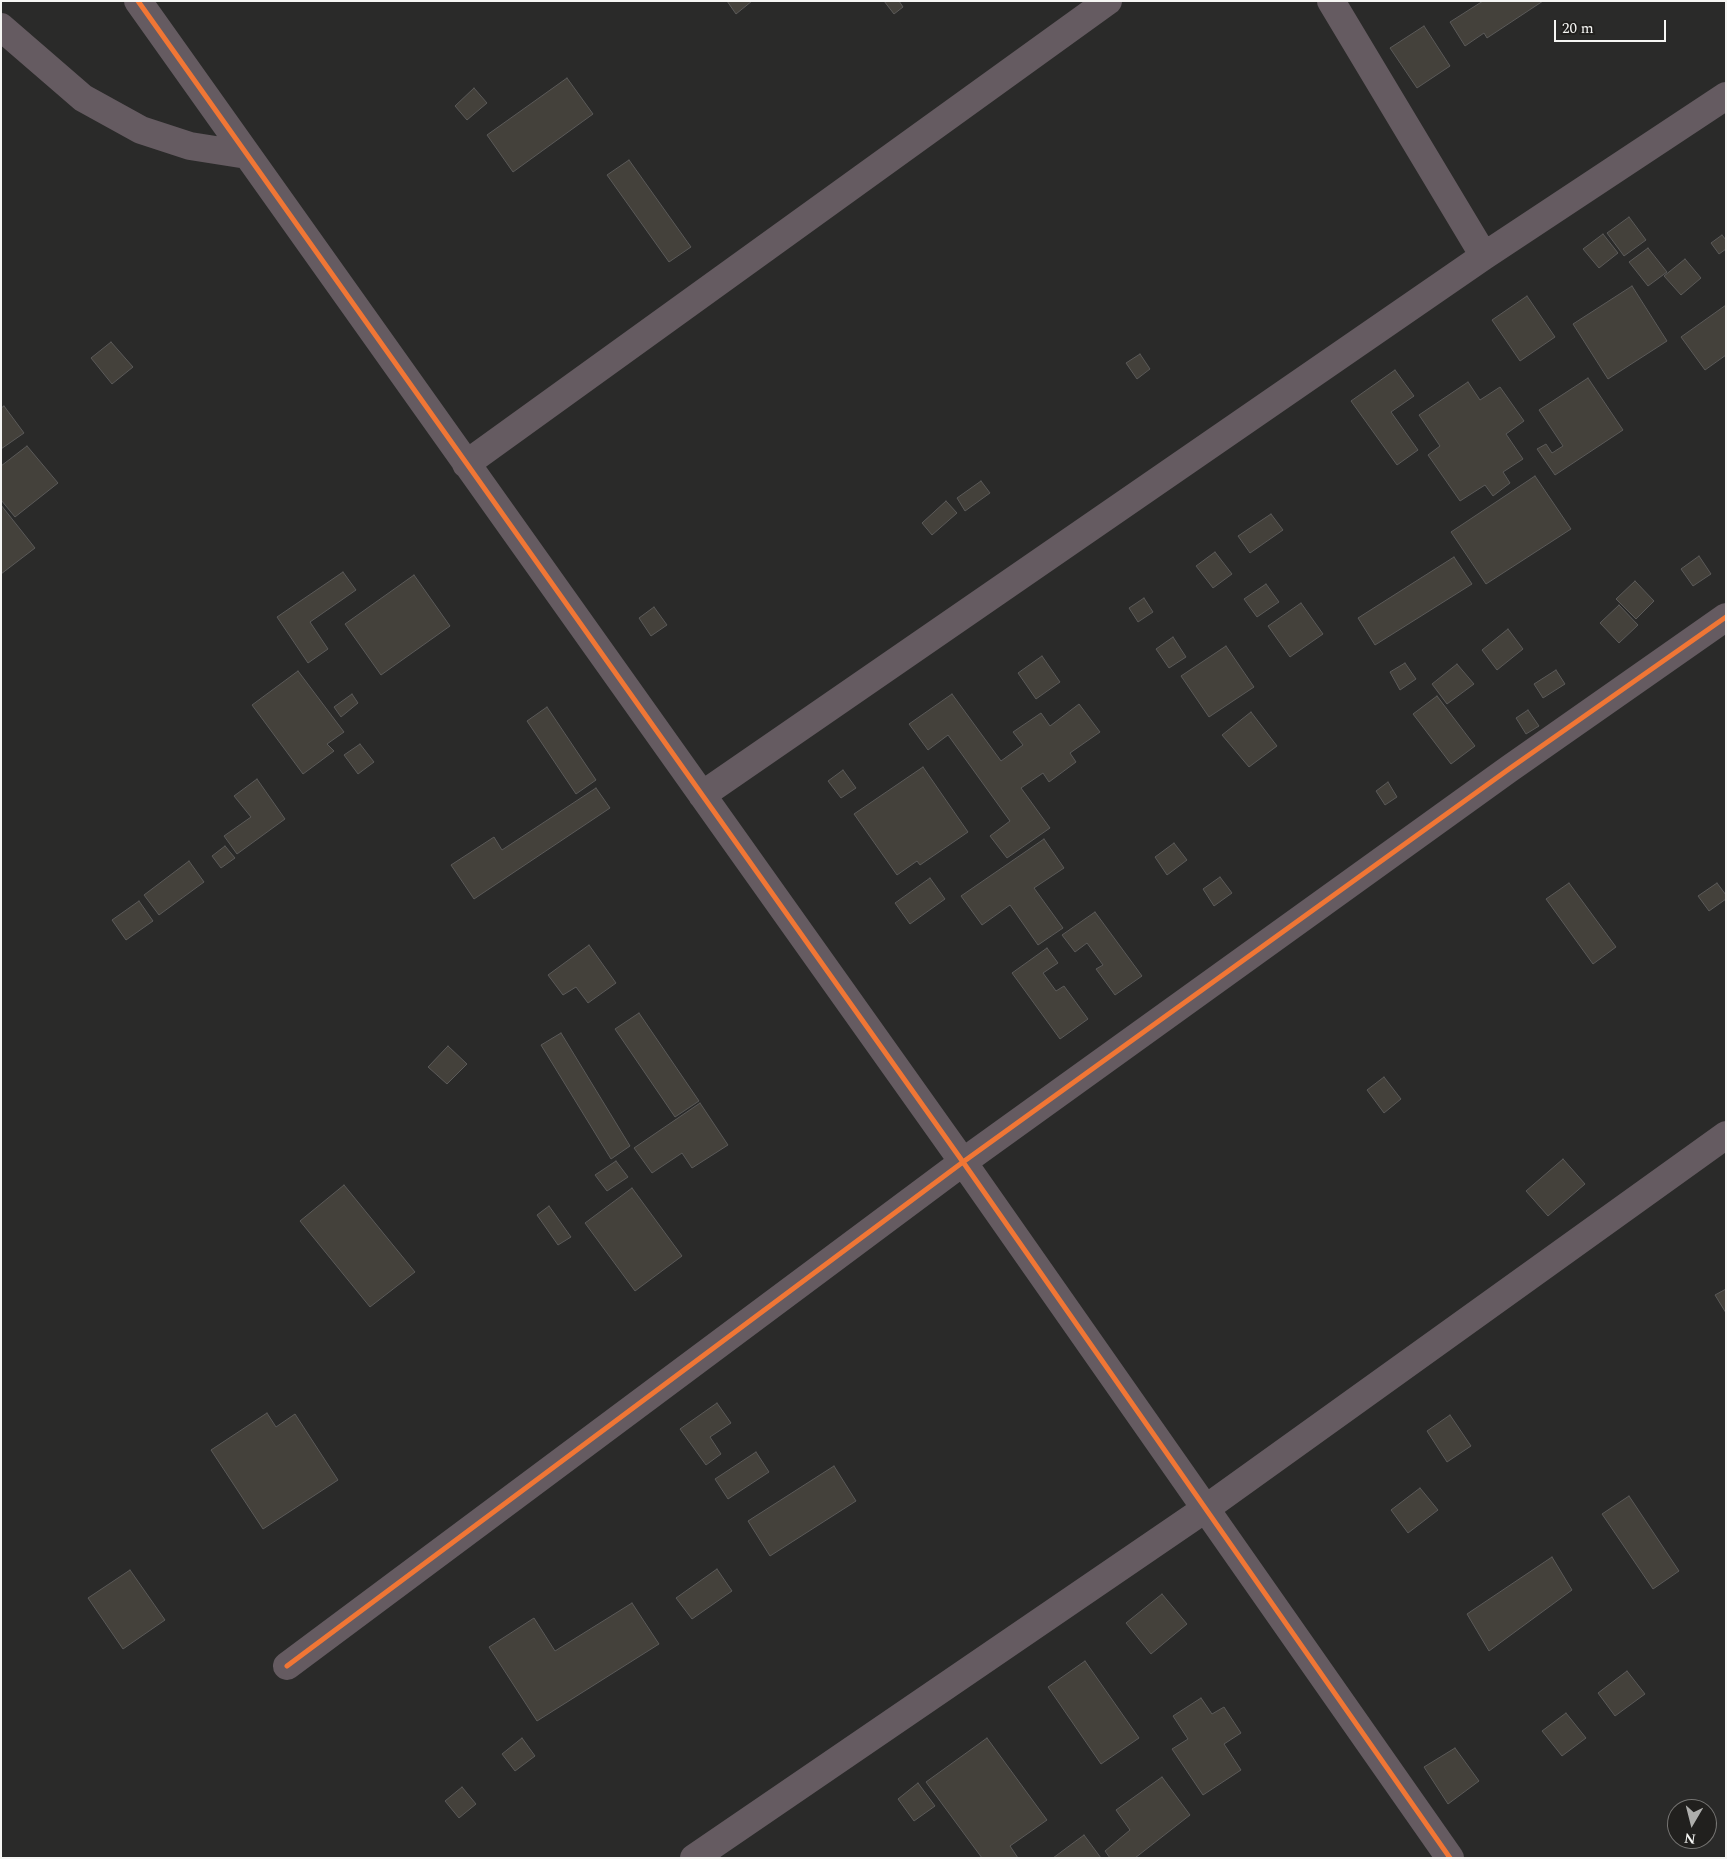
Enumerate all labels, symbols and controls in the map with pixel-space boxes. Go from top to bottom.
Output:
scale bar [1557,10,1670,42]
text: 20 m [1562,17,1594,40]
north arrow [1667,1799,1717,1849]
text: N [1683,1827,1697,1850]

